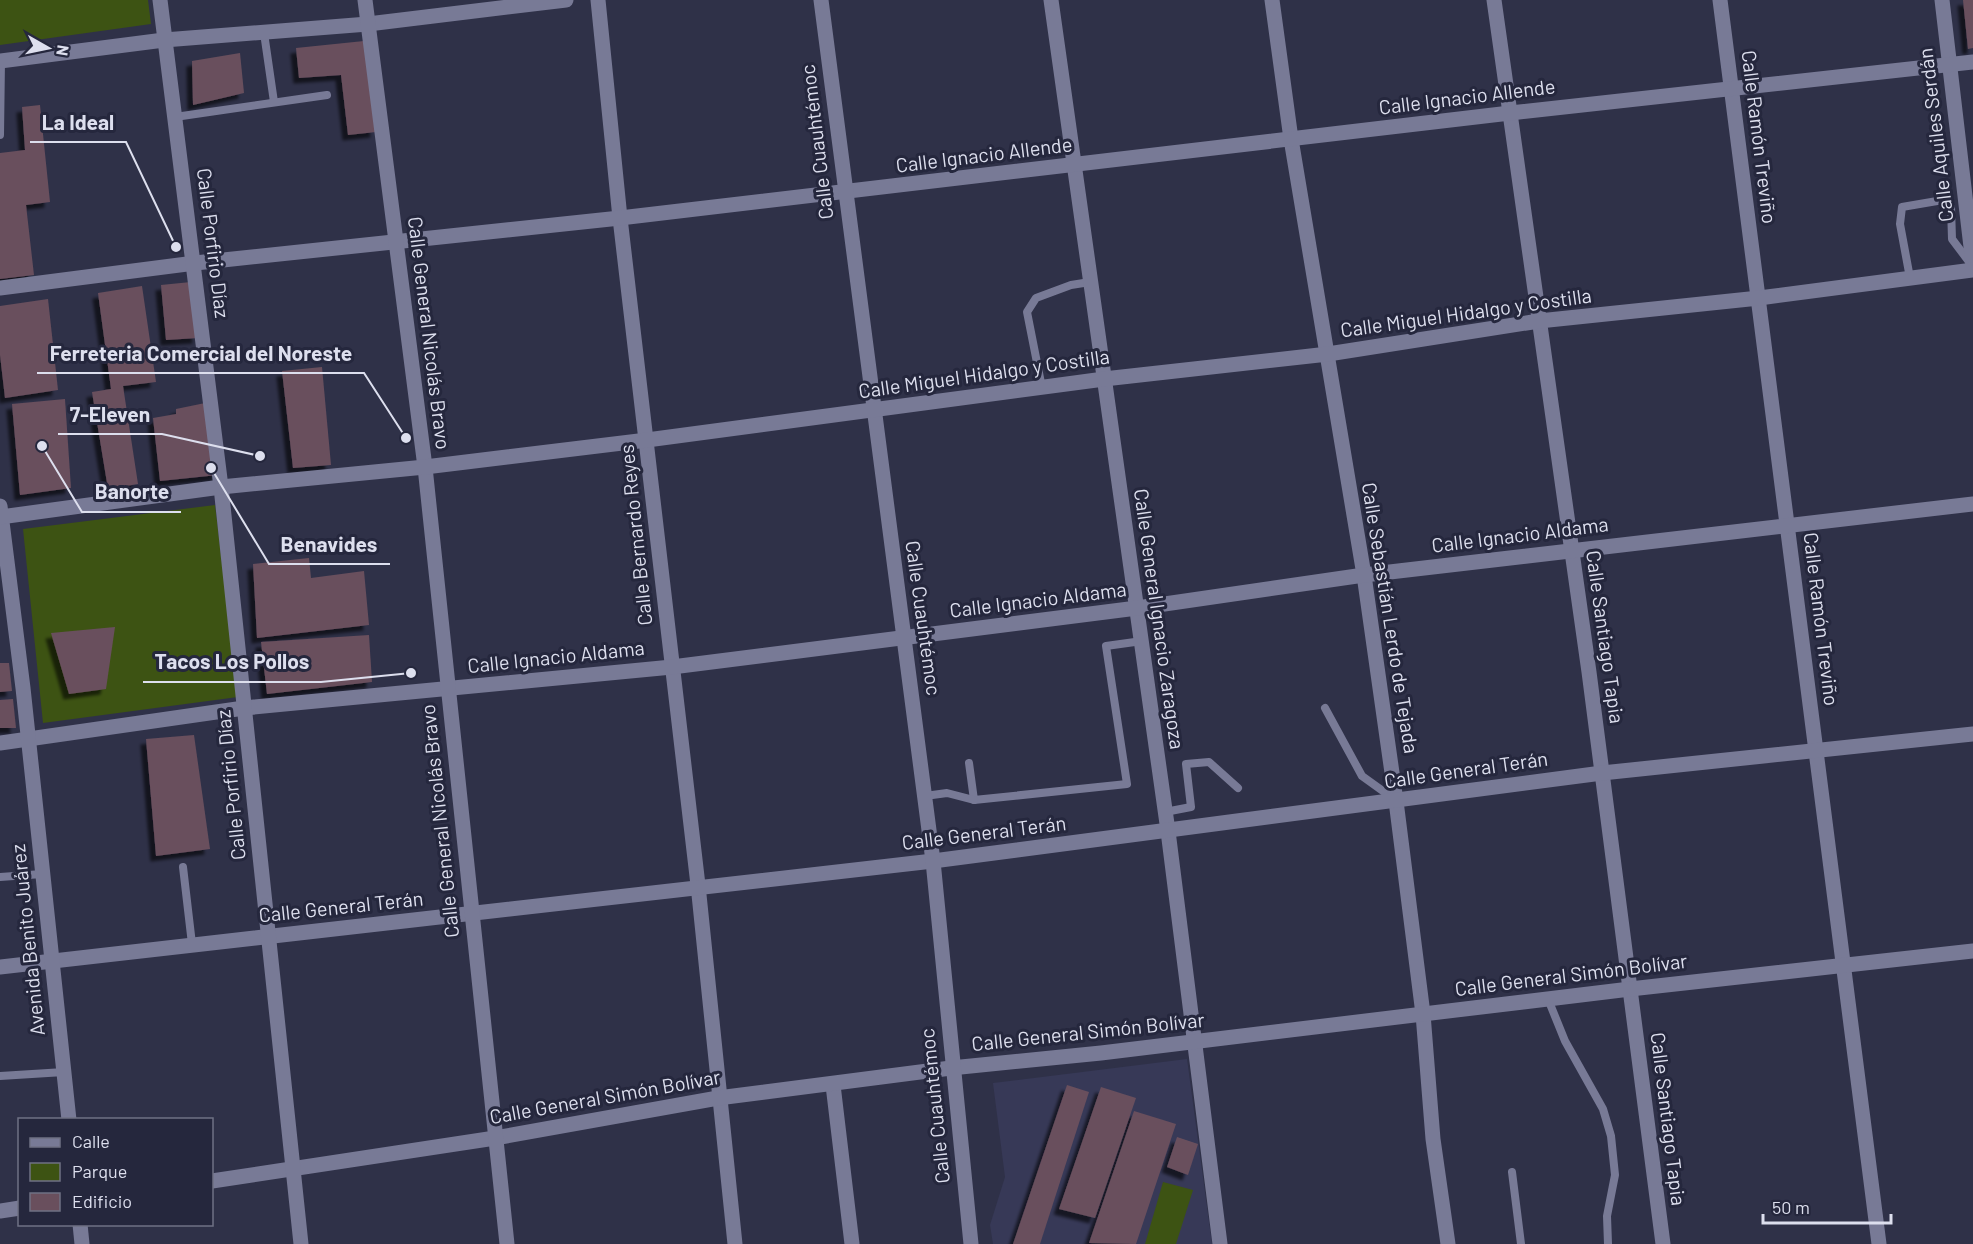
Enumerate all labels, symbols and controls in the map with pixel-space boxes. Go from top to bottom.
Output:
north arrow [18,18,78,78]
text: N [53,44,74,57]
street label: Calle Aquiles Serdán [1912,47,1958,223]
street label: Calle Ramón Treviño [1737,49,1783,225]
street label: Calle Cuauhtémoc [795,63,837,221]
street label: Calle Ignacio Allende [1377,73,1556,119]
callout: La Ideal [30,103,126,142]
text: La Ideal [42,109,114,134]
street label: Calle Ignacio Allende [894,131,1073,177]
street label: Calle Porfirio Díaz [193,166,235,319]
street label: Calle General Nicolás Bravo [404,215,456,451]
street label: Calle Miguel Hidalgo y Costilla [1339,282,1593,342]
callout: Ferreteria Comercial del Noreste [37,334,364,373]
text: Ferreteria Comercial del Noreste [50,340,352,365]
street label: Calle Miguel Hidalgo y Costilla [857,343,1111,403]
callout: 7-Eleven [58,395,162,434]
text: 7-Eleven [70,401,150,426]
street label: Calle Bernardo Reyes [614,443,656,627]
callout: Banorte [82,473,181,512]
text: Banorte [95,478,169,503]
street label: Calle Sebastián Lerdo de Tejada [1358,481,1424,755]
street label: Calle General Ignacio Zaragoza [1130,487,1190,751]
street label: Calle Ignacio Aldama [1430,511,1610,557]
callout: Benavides [269,525,390,564]
text: Benavides [281,531,377,556]
street label: Calle Ramón Treviño [1799,531,1845,707]
street label: Calle Cuauhtémoc [901,539,947,697]
street label: Calle Santiago Tapia [1582,549,1630,725]
street label: Calle Ignacio Aldama [948,576,1128,622]
street label: Calle Ignacio Aldama [466,635,646,677]
callout: Tacos Los Pollos [143,643,321,682]
text: Tacos Los Pollos [155,648,309,673]
street label: Calle General Nicolás Bravo [415,703,463,939]
street label: Calle Porfirio Díaz [210,709,250,861]
street label: Calle General Terán [1382,746,1549,792]
street label: Calle General Terán [900,810,1067,854]
street label: Avenida Benito Juárez [5,843,49,1037]
street label: Calle General Terán [257,885,424,927]
street label: Calle General Simón Bolívar [1453,948,1689,1000]
street label: Calle General Simón Bolívar [970,1007,1206,1055]
street label: Calle Cuauhtémoc [914,1027,954,1185]
street label: Calle Santiago Tapia [1646,1031,1692,1207]
street label: Calle General Simón Bolívar [487,1064,722,1128]
legend [18,1118,213,1226]
text: Calle [72,1130,110,1152]
text: Parque [72,1160,127,1182]
scale bar [1763,1187,1890,1225]
text: Edificio [72,1190,132,1212]
text: 50 m [1772,1196,1810,1218]

